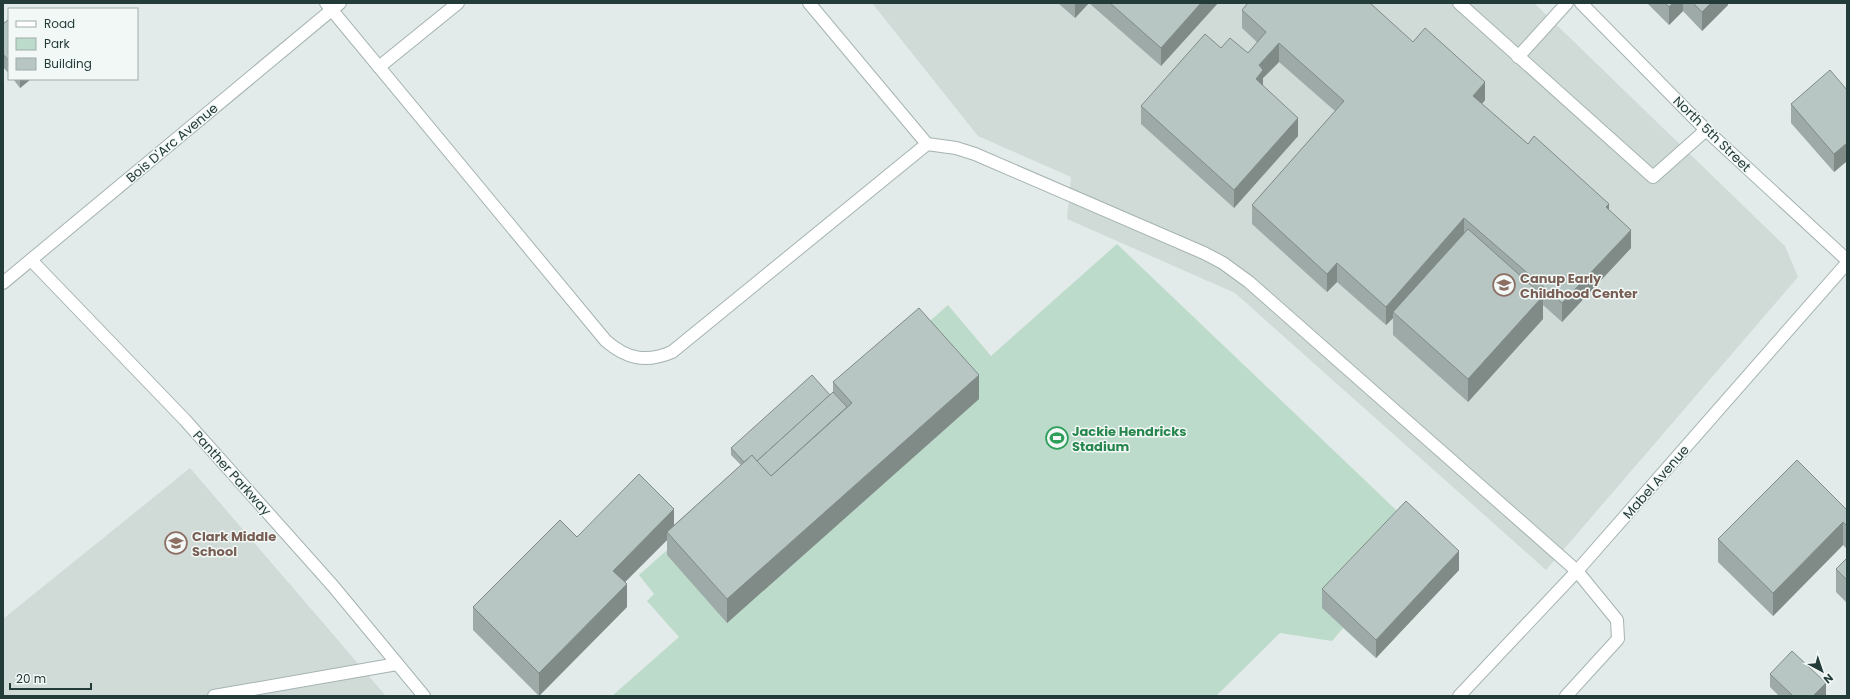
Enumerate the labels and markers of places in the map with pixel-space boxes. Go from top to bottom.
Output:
place label: Canup Early Childhood Center [1520,269,1638,303]
school or university icon: Canup Early Childhood Center [1491,272,1517,298]
place label: Jackie Hendricks Stadium [1072,422,1187,456]
sports icon: Jackie Hendricks Stadium [1044,425,1070,451]
place label: Clark Middle School [192,527,276,561]
school or university icon: Clark Middle School [163,530,189,556]

